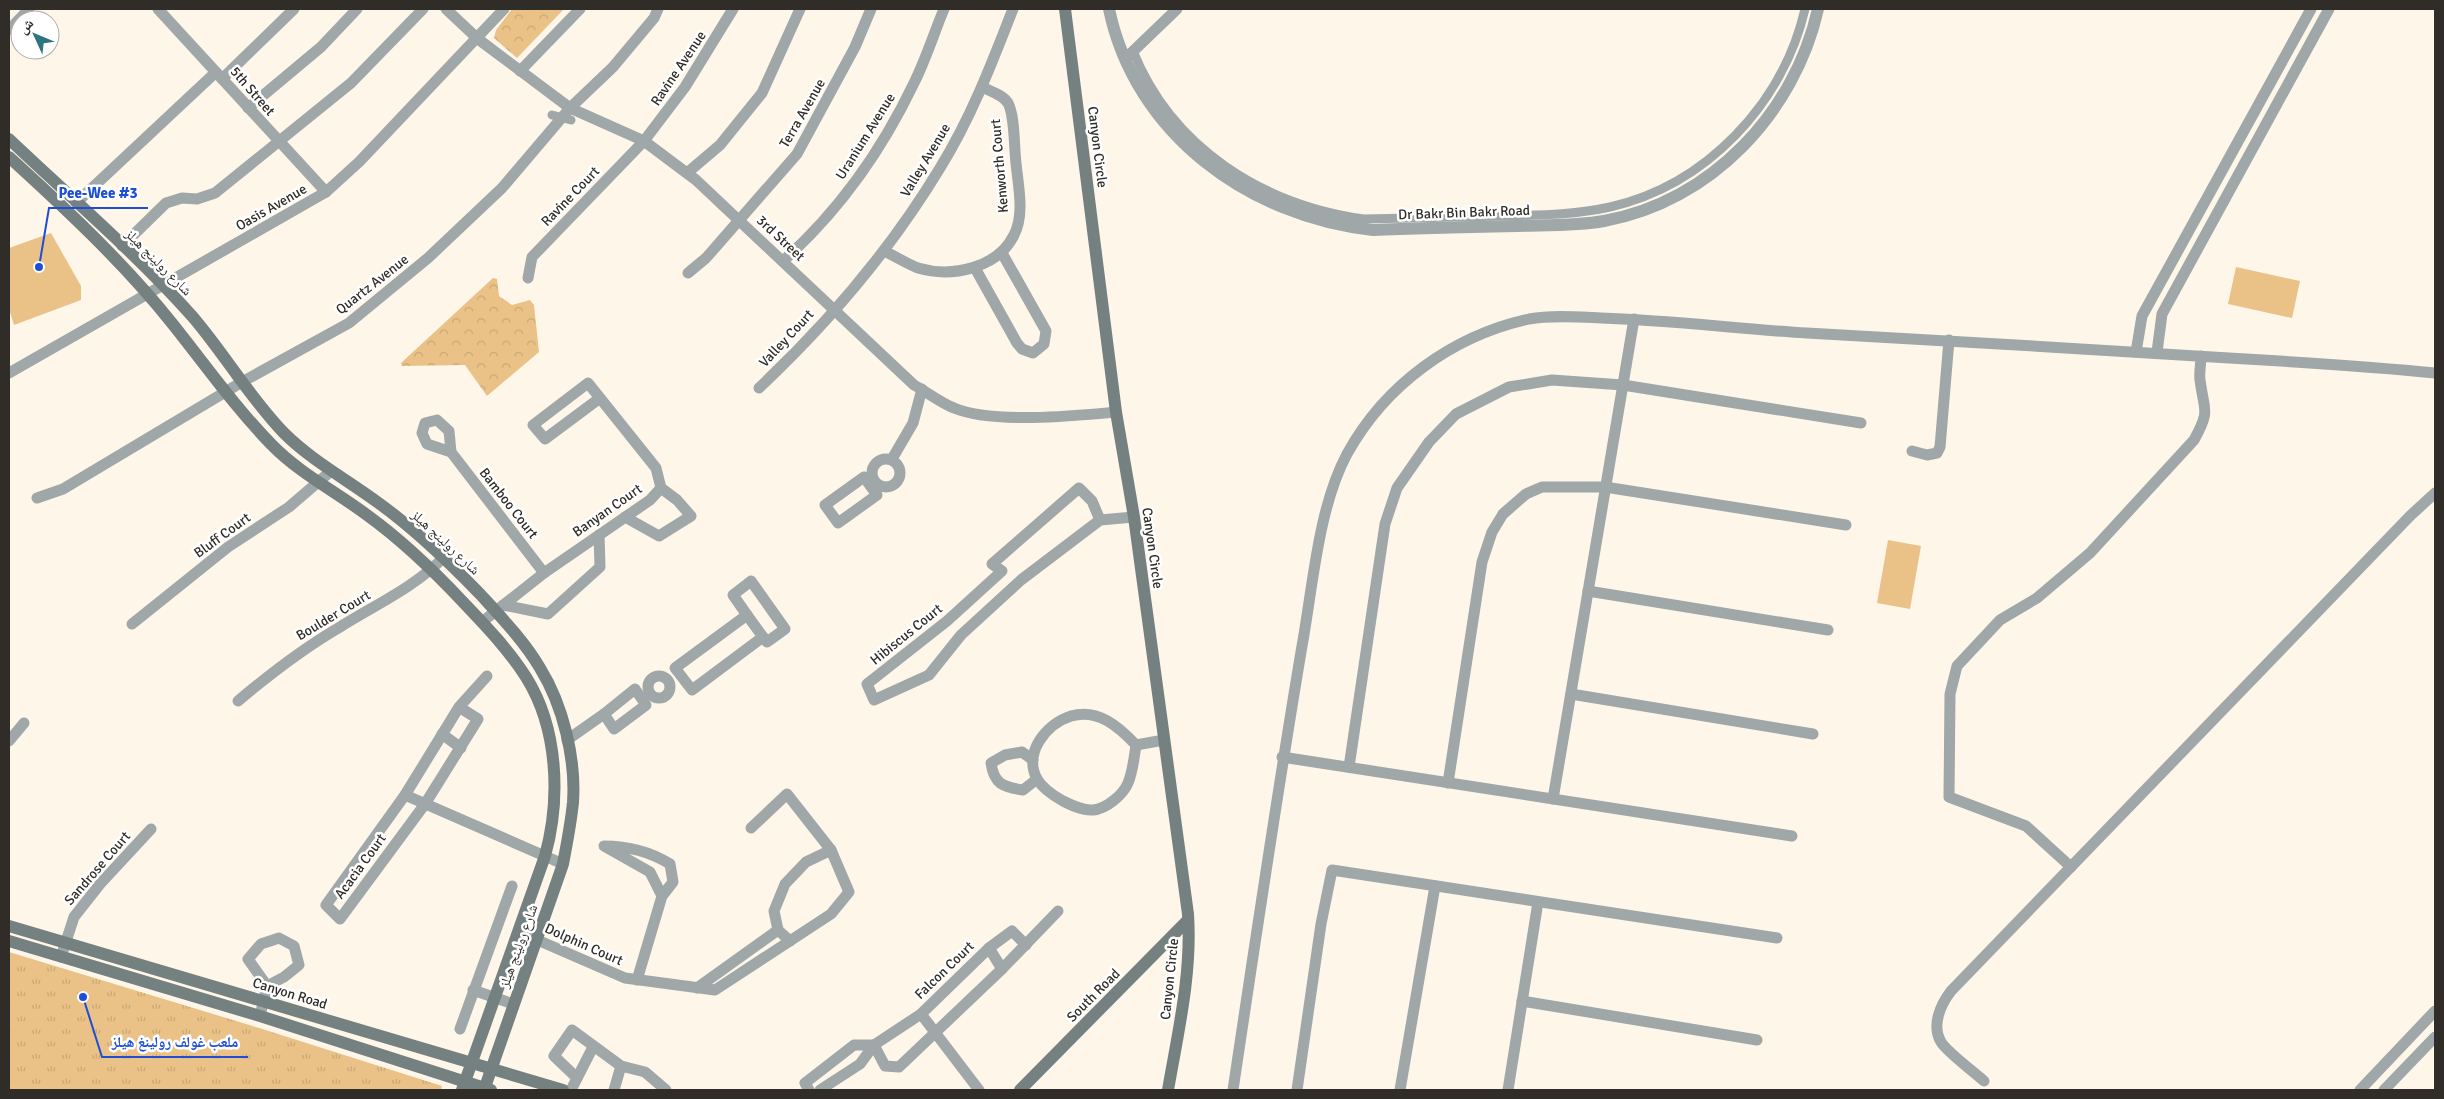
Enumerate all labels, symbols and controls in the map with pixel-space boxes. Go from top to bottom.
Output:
north arrow [10,10,60,60]
text: ش [15,15,37,38]
street label: Ravine Avenue [647,28,710,109]
street label: 5th Street [227,63,279,119]
street label: Terra Avenue [776,76,829,151]
street label: Uranium Avenue [832,90,899,183]
street label: Canyon Circle [1084,105,1111,189]
street label: Kenworth Court [987,118,1012,214]
street label: Valley Avenue [897,120,954,200]
street label: Ravine Court [538,163,603,230]
callout: Pee-Wee #3 [49,178,148,208]
street label: Oasis Avenue [233,180,310,235]
text: Pee-Wee #3 [58,184,138,202]
street label: Dr Bakr Bin Bakr Road [1398,202,1530,223]
street label: 3rd Street [753,212,808,265]
street label: شارع رولينج هيلز [120,225,196,300]
street label: Quartz Avenue [333,251,412,318]
street label: Valley Court [755,306,817,371]
street label: Bamboo Court [476,464,542,542]
street label: Banyan Court [569,480,645,541]
street label: شارع رولينج هيلز [406,506,483,579]
street label: Canyon Circle [1138,506,1167,590]
street label: Bluff Court [191,509,254,562]
street label: Boulder Court [293,587,374,644]
street label: Hibiscus Court [867,600,946,669]
street label: Sandrose Court [61,828,134,909]
street label: Acacia Court [331,830,390,902]
street label: شارع رولينج هيلز [495,902,542,991]
street label: Dolphin Court [542,920,626,969]
street label: Canyon Circle [1157,937,1182,1021]
street label: Falcon Court [911,938,978,1003]
street label: South Road [1063,965,1124,1026]
street label: Canyon Road [250,974,329,1013]
callout: ملعب غولف رولينغ هيلز [102,1027,248,1057]
text: ملعب غولف رولينغ هيلز [111,1033,238,1052]

